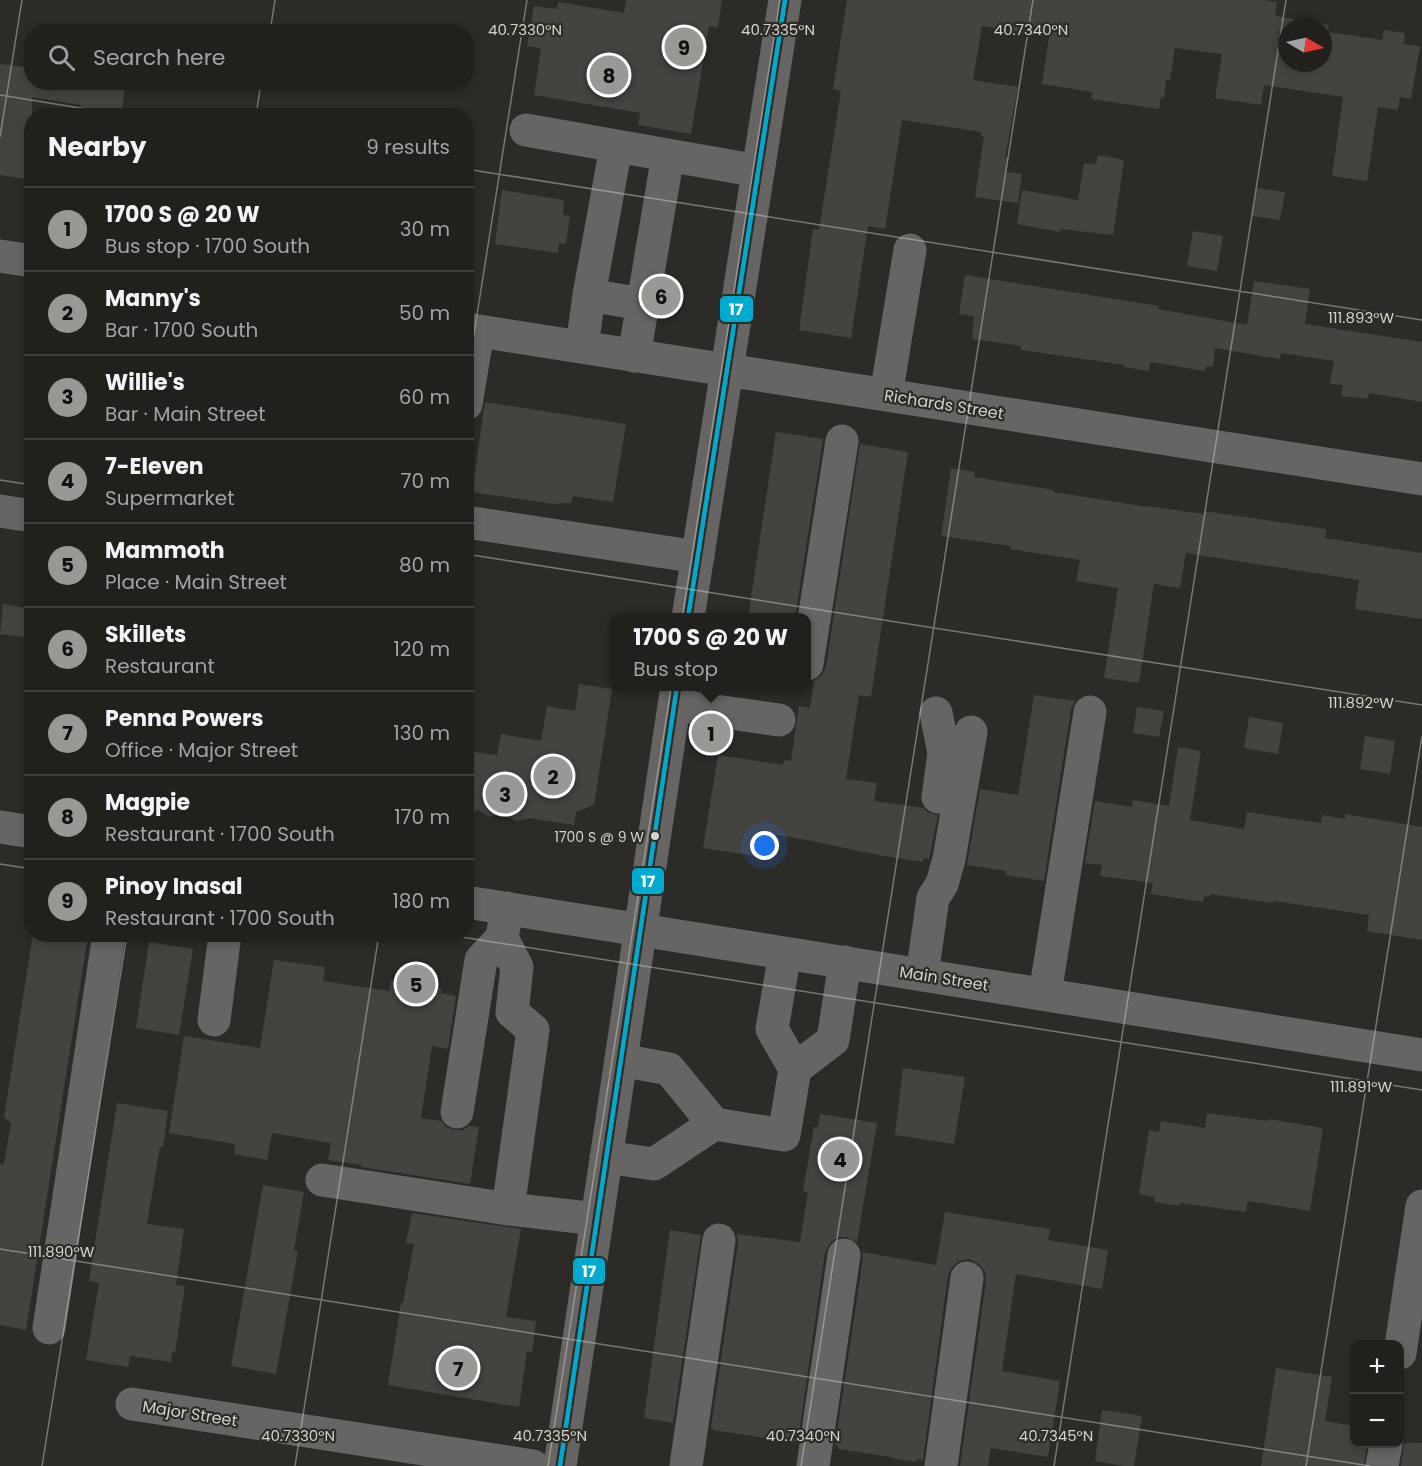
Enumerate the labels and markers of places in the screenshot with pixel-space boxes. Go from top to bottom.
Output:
pin: 9 [664,24,704,70]
pin: 8 [590,52,628,98]
pin: 6 [642,274,680,318]
pin: 1 [692,710,730,756]
pin: 2 [534,754,572,798]
pin: 3 [486,772,524,816]
place label: 1700 S @ 9 W [554,827,644,847]
marker: 1700 S @ 9 W [649,830,661,842]
pin: 5 [396,962,436,1006]
pin: 4 [820,1136,860,1182]
pin: 7 [438,1346,478,1390]

